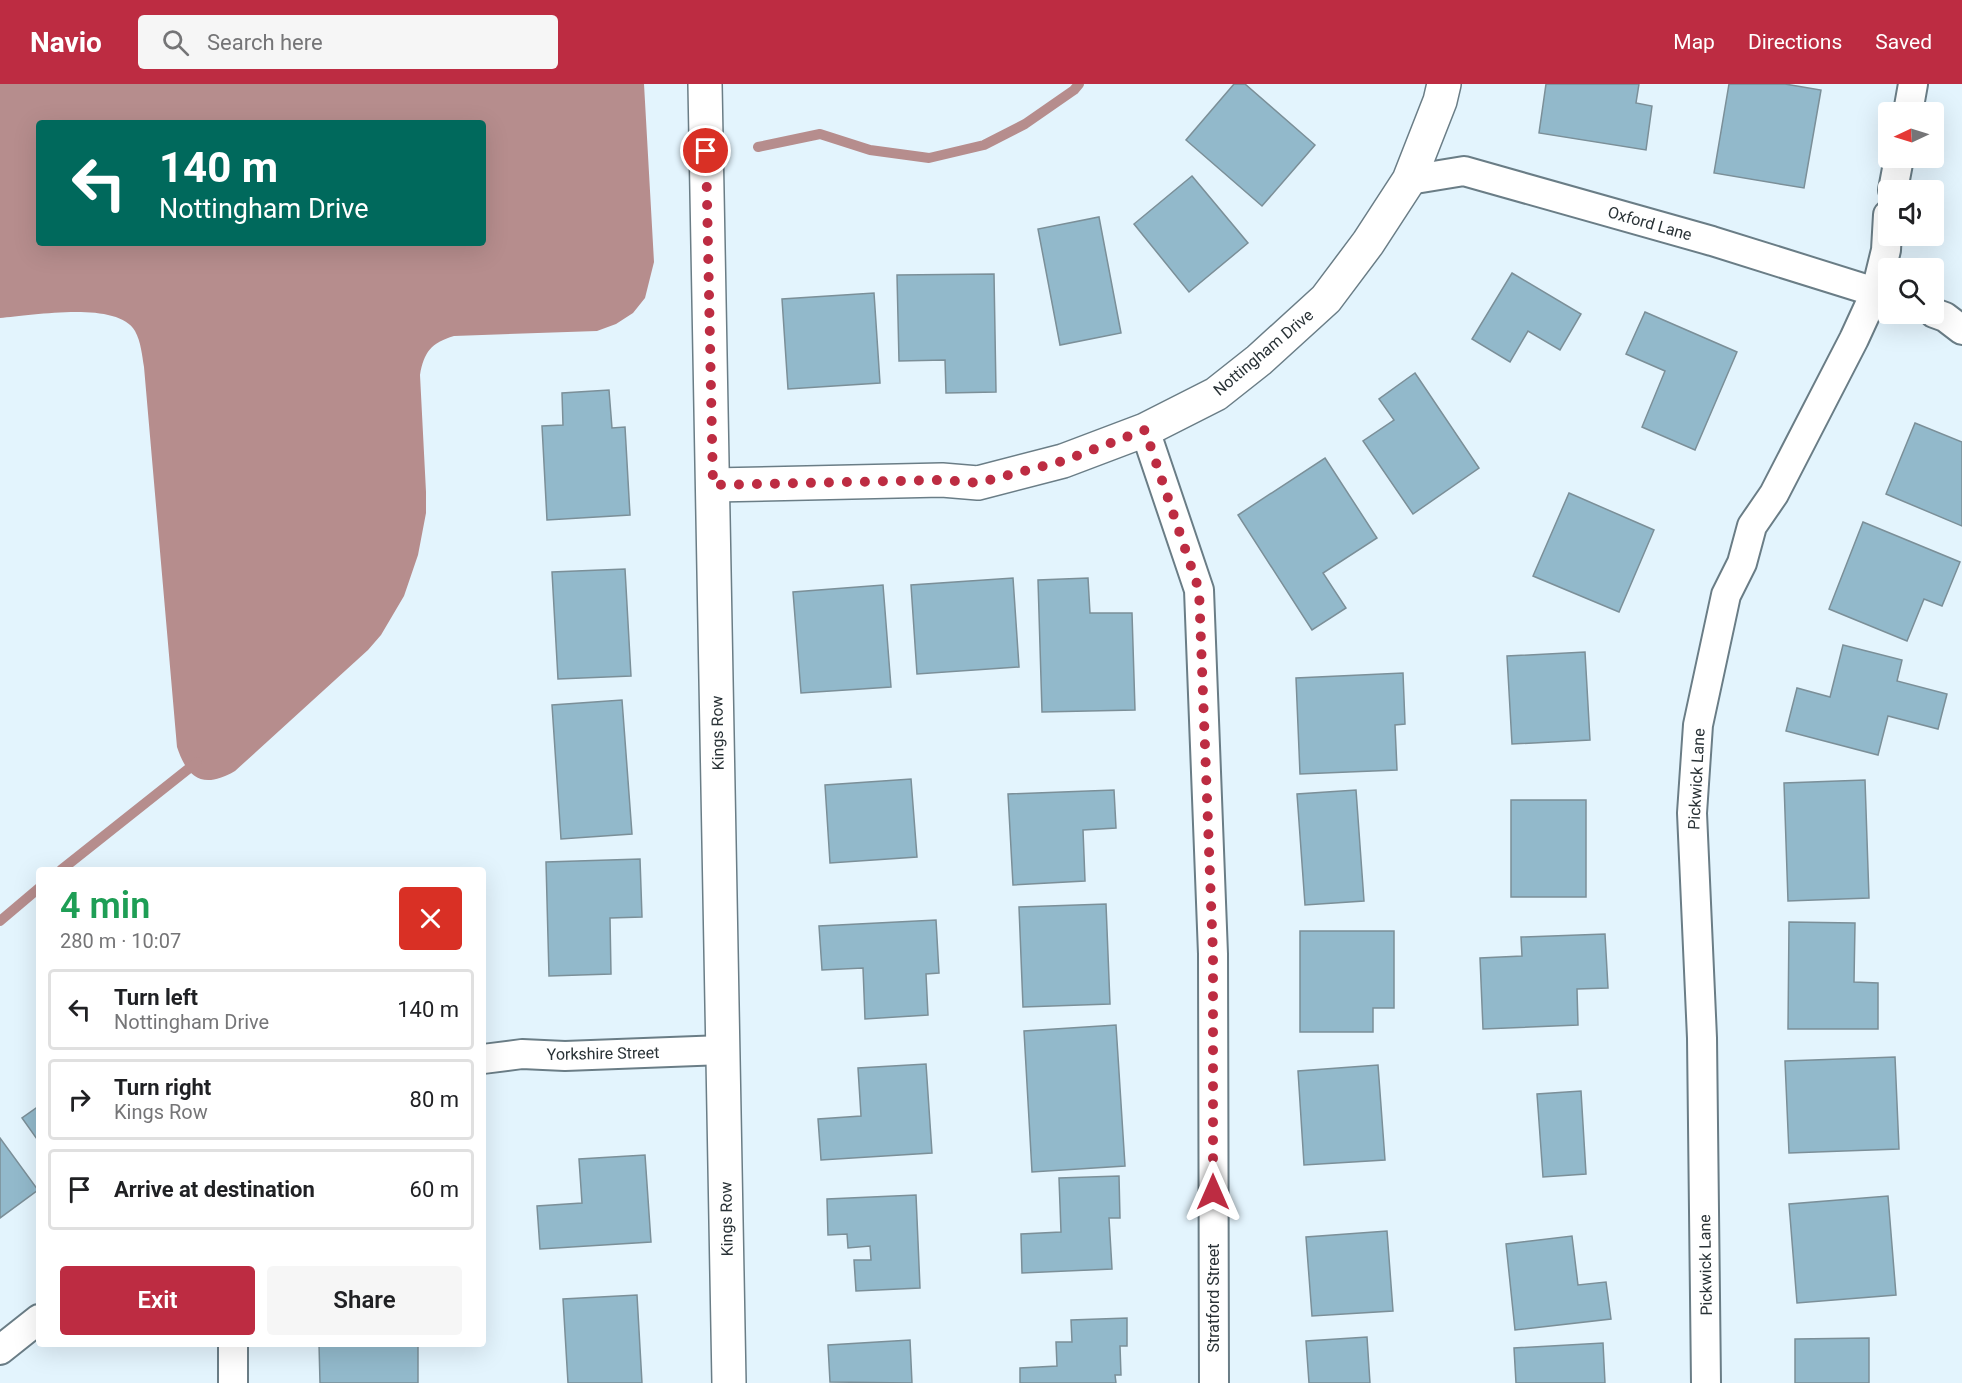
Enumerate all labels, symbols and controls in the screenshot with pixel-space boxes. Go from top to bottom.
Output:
search box [138,15,558,69]
text: Navio [30,26,102,59]
icon: search [159,26,192,59]
text: Search here [207,30,323,55]
text: Map [1673,30,1715,54]
text: Directions [1748,30,1842,54]
text: Saved [1875,30,1932,54]
north arrow [1878,102,1944,168]
map controls [1878,102,1944,324]
pin [680,125,731,176]
icon: arrive [689,134,722,167]
text: 140 m [159,143,278,192]
icon: left [60,144,138,222]
button: sound [1878,180,1944,246]
text: Nottingham Drive [159,193,369,225]
street label: Oxford Lane [1606,202,1694,245]
button: search [1878,258,1944,324]
street label: Nottingham Drive [1210,305,1317,400]
street label: Kings Row [707,695,728,771]
street label: Pickwick Lane [1684,728,1709,830]
text: 4 min [60,885,150,927]
button: close [399,887,462,950]
text: 280 m · 10:07 [60,929,181,953]
text: Turn left [114,985,198,1010]
icon: left [63,993,96,1026]
text: 140 m [397,997,459,1022]
text: Nottingham Drive [114,1010,269,1034]
street label: Yorkshire Street [547,1043,659,1064]
text: Turn right [114,1075,211,1100]
icon: right [63,1083,96,1116]
text: 80 m [410,1087,459,1112]
text: Kings Row [114,1100,208,1124]
position arrow [1181,1160,1245,1224]
icon: arrive [63,1173,96,1206]
text: Arrive at destination [114,1177,315,1202]
text: 60 m [410,1177,459,1202]
street label: Kings Row [716,1181,737,1257]
street label: Pickwick Lane [1695,1214,1716,1316]
street label: Stratford Street [1204,1244,1223,1352]
button: Exit [60,1266,255,1335]
button: Share [267,1266,462,1335]

